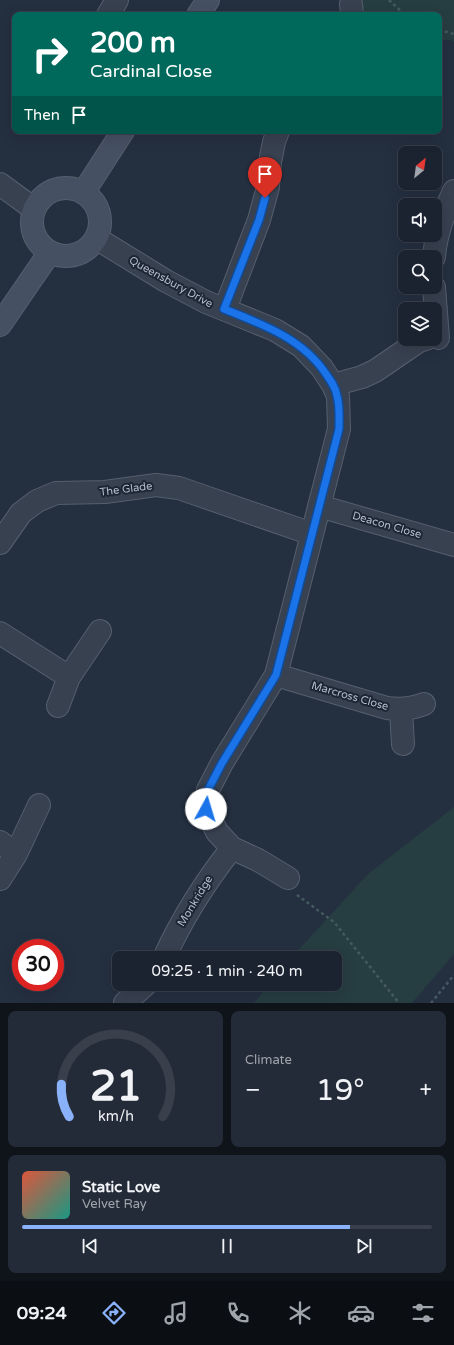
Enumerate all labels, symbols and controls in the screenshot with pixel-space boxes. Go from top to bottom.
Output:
text: 200 m [90,26,176,60]
icon: right [24,28,76,80]
text: Cardinal Close [90,60,212,82]
icon: arrive [68,104,90,126]
text: Then [24,106,60,124]
north arrow [398,146,442,190]
map controls [398,146,442,346]
pin [248,157,282,198]
icon: arrive [254,163,276,185]
button: sound [398,198,442,242]
button: search [398,250,442,294]
street label: Queensbury Drive [127,254,215,310]
button: layers [398,302,442,346]
street label: The Glade [99,479,153,499]
street label: Deacon Close [351,509,423,541]
street label: Marcross Close [310,679,390,713]
position arrow [185,788,227,830]
street label: Monkridge [175,873,215,929]
speed limit sign: 30 [12,939,64,991]
text: 09:25 · 1 min · 240 m [152,962,302,980]
text: Climate [245,1052,292,1068]
text: 21 [89,1062,142,1112]
text: 19° [316,1072,365,1109]
text: − [245,1077,261,1103]
text: + [420,1077,432,1103]
text: km/h [98,1108,133,1125]
text: Static Love [82,1178,160,1196]
text: Velvet Ray [82,1196,147,1212]
icon: previous [79,1235,101,1257]
icon: pause [216,1235,238,1257]
icon: next [353,1235,375,1257]
icon: directions [100,1299,128,1327]
icon: music [162,1299,190,1327]
icon: phone [224,1299,252,1327]
icon: climate [286,1299,314,1327]
icon: car [347,1299,375,1327]
icon: filters [409,1299,437,1327]
text: 09:24 [17,1302,67,1324]

